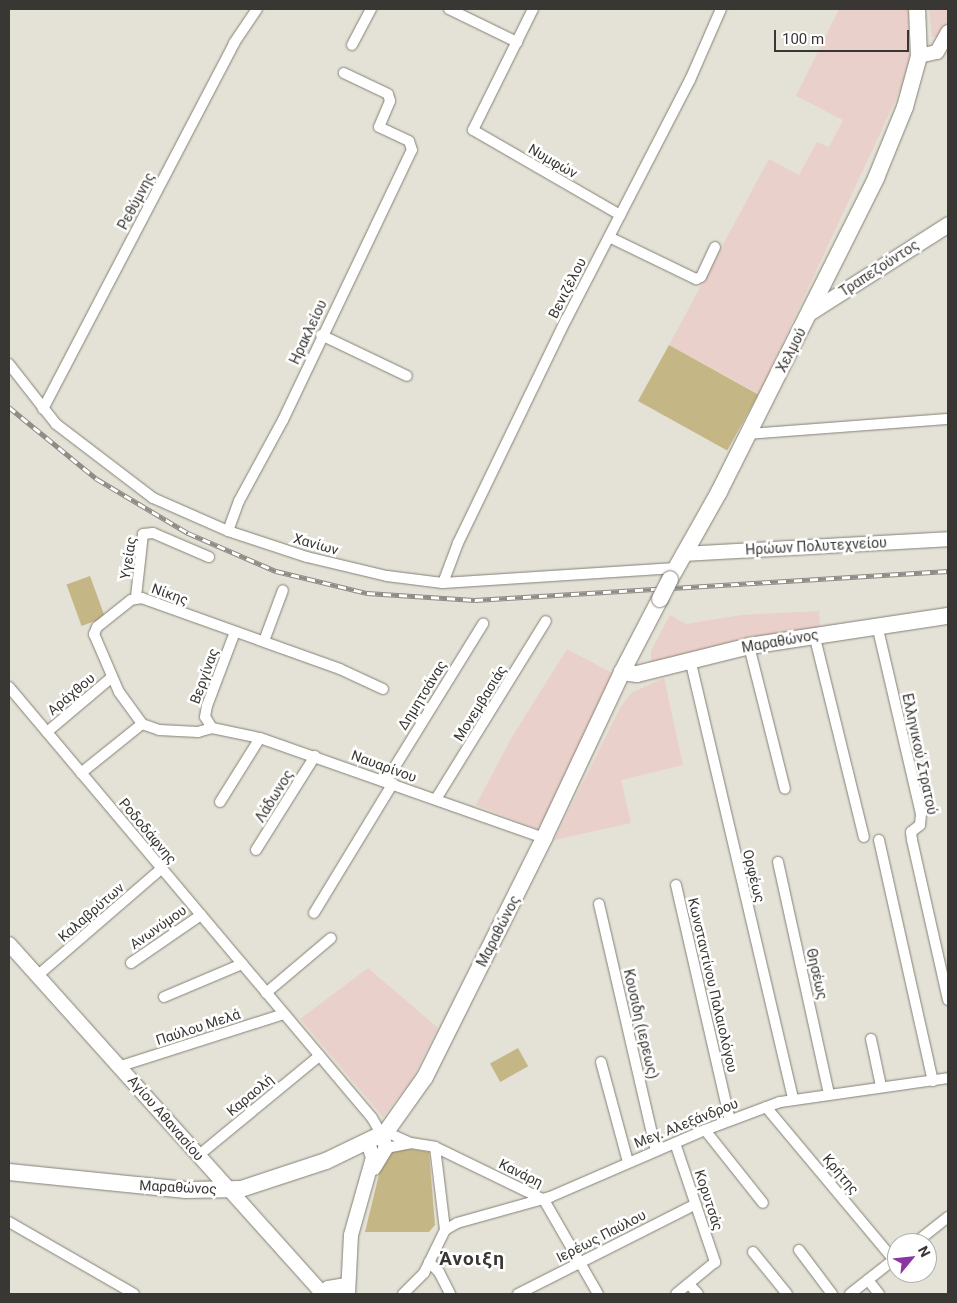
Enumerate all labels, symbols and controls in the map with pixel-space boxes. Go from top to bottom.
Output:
scale bar [777,20,912,52]
text: 100 m [782,30,824,48]
street label: Νυμφών [526,140,580,182]
street label: Ρεθύμνης [114,170,158,232]
street label: Τραπεζούντος [836,236,922,300]
street label: Βενιζέλου [545,255,589,321]
street label: Ηρακλείου [286,297,330,367]
street label: Χελμού [773,325,809,375]
street label: Χανίων [292,530,340,558]
street label: Ηρώων Πολυτεχνείου [745,534,887,558]
street label: Υγείας [116,536,140,580]
street label: Νίκης [149,580,191,608]
street label: Μαραθώνος [740,626,820,656]
street label: Βεργίνας [186,646,222,706]
street label: Δημητσάνας [394,657,450,733]
street label: Μονεμβασιάς [450,662,510,744]
street label: Αράχθου [44,669,98,719]
street label: Ελληνικού Στρατού [899,692,941,816]
street label: Ναυαρίνου [349,746,419,786]
street label: Λάδωνος [251,767,297,825]
street label: Ροδοδάφνης [116,795,180,867]
street label: Ορφέως [739,848,769,904]
street label: Καλαβρύτων [55,879,127,945]
street label: Μαραθώνος [473,893,523,969]
street label: Κωνσταντίνου Παλαιολόγου [685,896,741,1074]
street label: Ανωνύμου [127,901,189,953]
street label: Θησέως [803,947,831,1001]
street label: Κουσιδη (ιερεως) [620,967,662,1081]
street label: Παύλου Μελά [154,1005,242,1049]
street label: Καραολή [223,1071,277,1119]
street label: Αγίου Αθανασίου [125,1072,207,1164]
street label: Μεγ. Αλεξάνδρου [632,1094,740,1152]
street label: Κρήτης [819,1150,863,1198]
street label: Κανάρη [496,1155,546,1191]
street label: Κορυτσάς [691,1168,727,1232]
street label: Μαραθώνος [139,1177,217,1197]
street label: Ιερέως Παύλου [553,1206,649,1266]
north arrow [887,1233,937,1283]
text: N [915,1243,934,1260]
district label: Άνοιξη [438,1248,506,1270]

